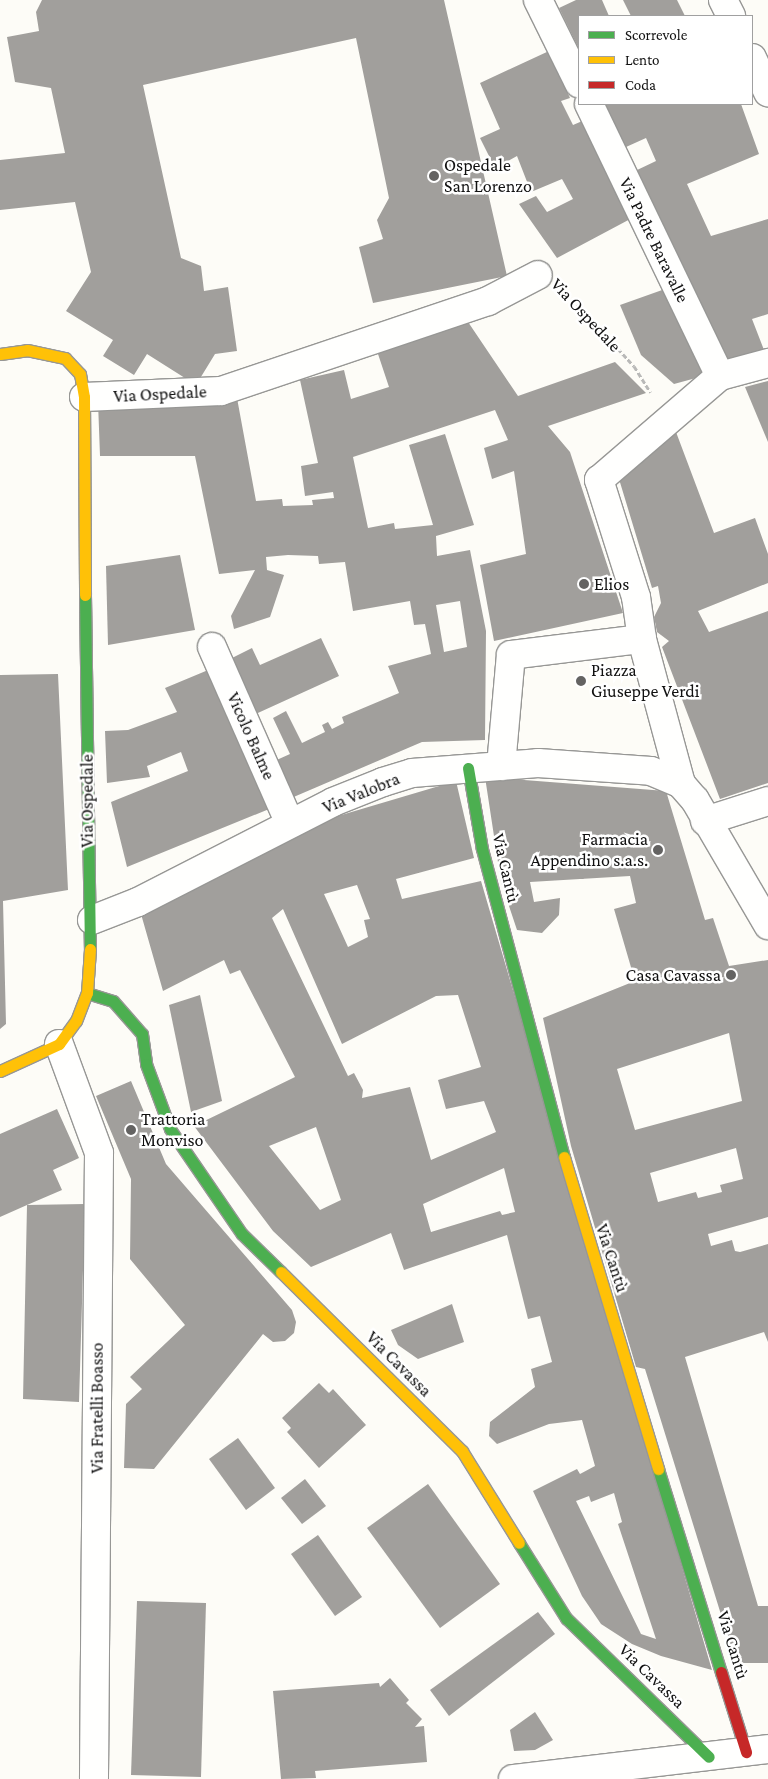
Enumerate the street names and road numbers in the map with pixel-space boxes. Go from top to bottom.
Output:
street label: Via Padre Baravalle [614,174,694,306]
street label: Via Ospedale [546,274,626,356]
street label: Via Ospedale [113,381,207,407]
street label: Vicolo Balme [222,689,280,783]
street label: Via Ospedale [76,754,98,848]
street label: Via Valobra [319,768,403,818]
street label: Via Cantù [488,831,524,905]
street label: Via Cantù [591,1221,633,1295]
street label: Via Cavassa [362,1327,436,1401]
street label: Via Fratelli Boasso [86,1342,108,1474]
street label: Via Cantù [712,1608,754,1682]
street label: Via Cavassa [614,1639,690,1713]

